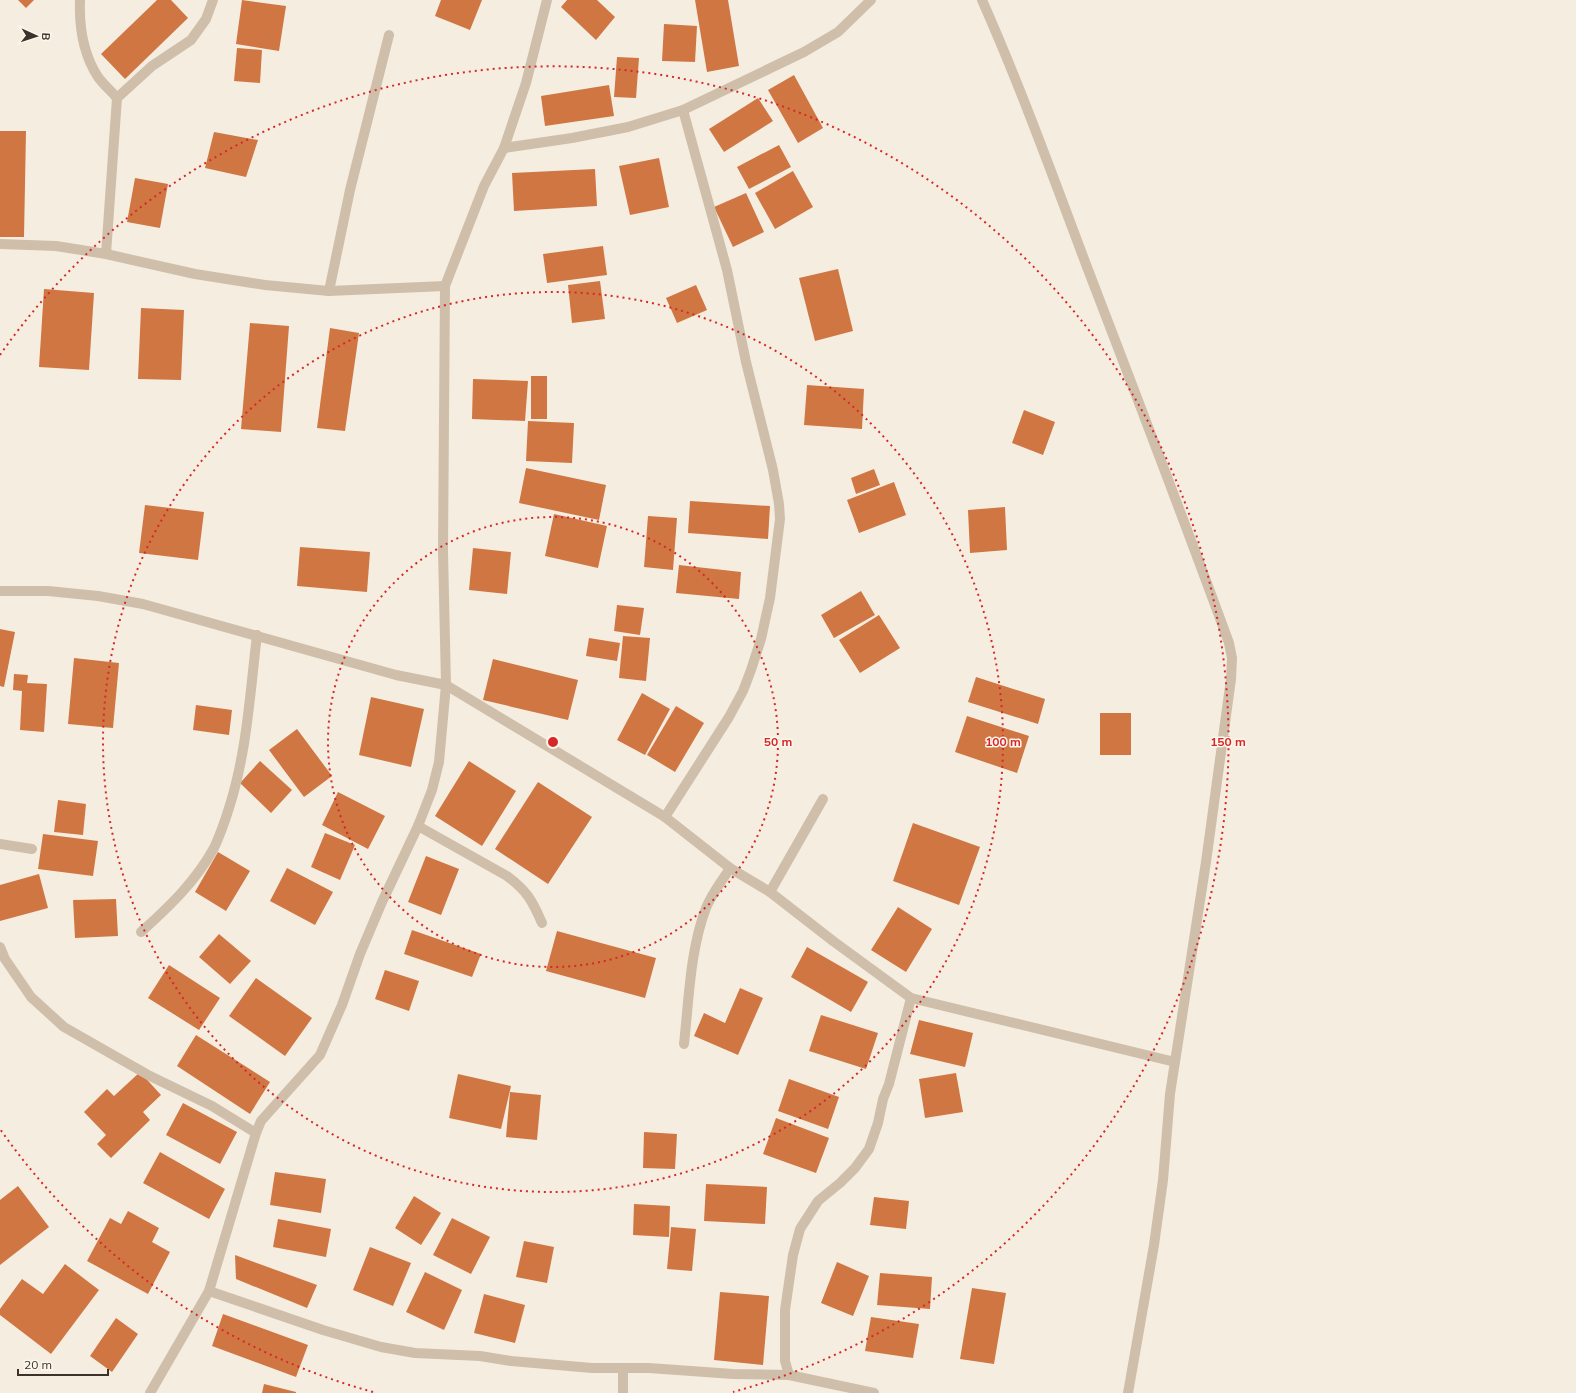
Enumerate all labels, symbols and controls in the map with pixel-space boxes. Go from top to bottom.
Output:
north arrow [16,16,56,56]
text: B [39,32,53,41]
text: 50 m [764,734,792,749]
text: 100 m [985,734,1021,749]
text: 150 m [1210,734,1246,749]
centre of rings [546,735,560,749]
scale bar [18,1351,108,1377]
text: 20 m [24,1357,52,1372]

